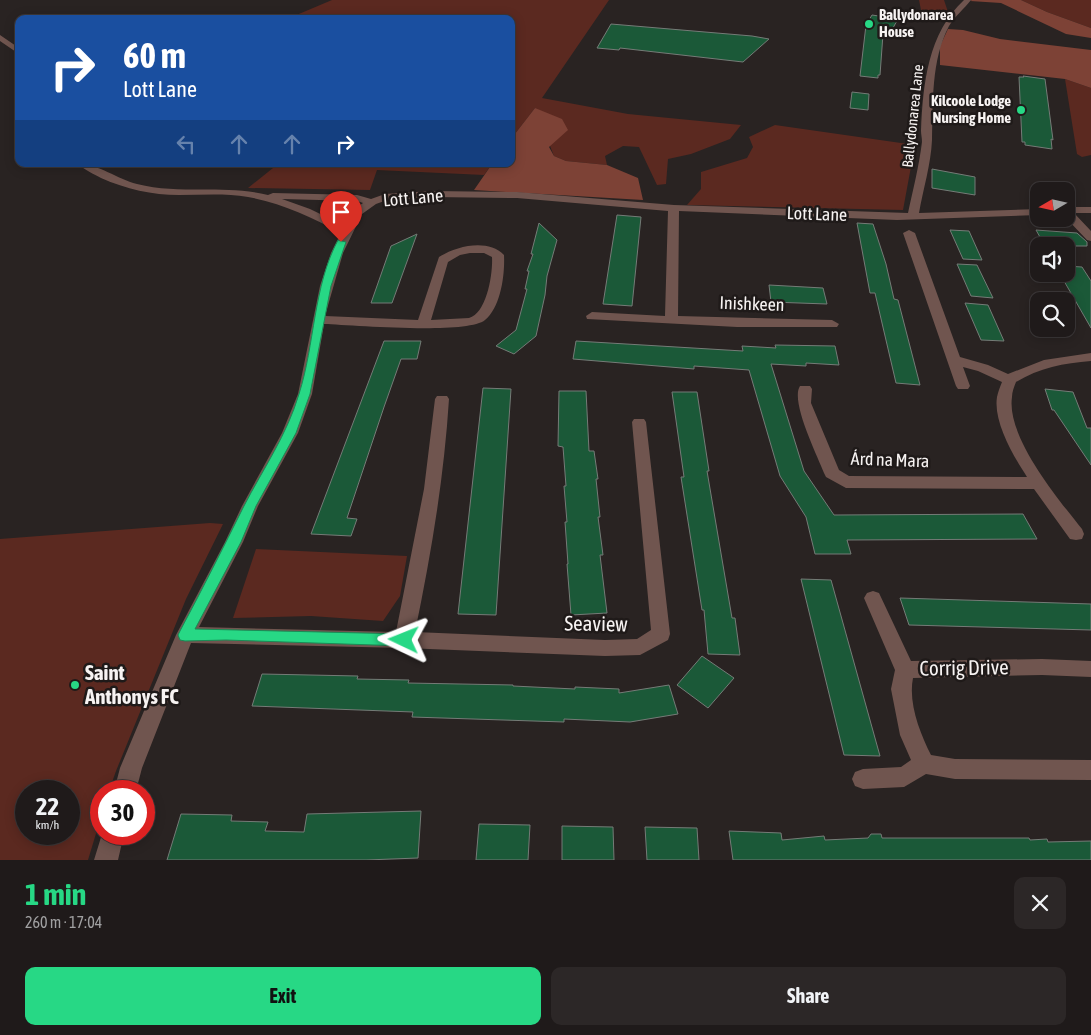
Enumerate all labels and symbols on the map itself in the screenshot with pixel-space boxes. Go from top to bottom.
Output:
place label: Ballydonarea House [879,6,954,40]
marker: Ballydonarea House [863,18,875,30]
street label: Ballydonarea Lane [899,63,926,168]
place label: Kilcoole Lodge Nursing Home [931,92,1011,126]
marker: Kilcoole Lodge Nursing Home [1015,104,1027,116]
north arrow [1030,182,1075,228]
street label: Lott Lane [382,184,444,211]
pin [320,191,362,242]
street label: Lott Lane [786,202,848,225]
street label: Inishkeen [719,292,785,315]
street label: Árd na Mara [850,448,930,471]
street label: Seaview [564,610,628,636]
position arrow [377,613,429,665]
street label: Corrig Drive [919,654,1009,680]
place label: Saint Anthonys FC [84,660,179,708]
marker: Saint Anthonys FC [69,679,81,691]
speed limit sign: 30 [90,780,155,845]

